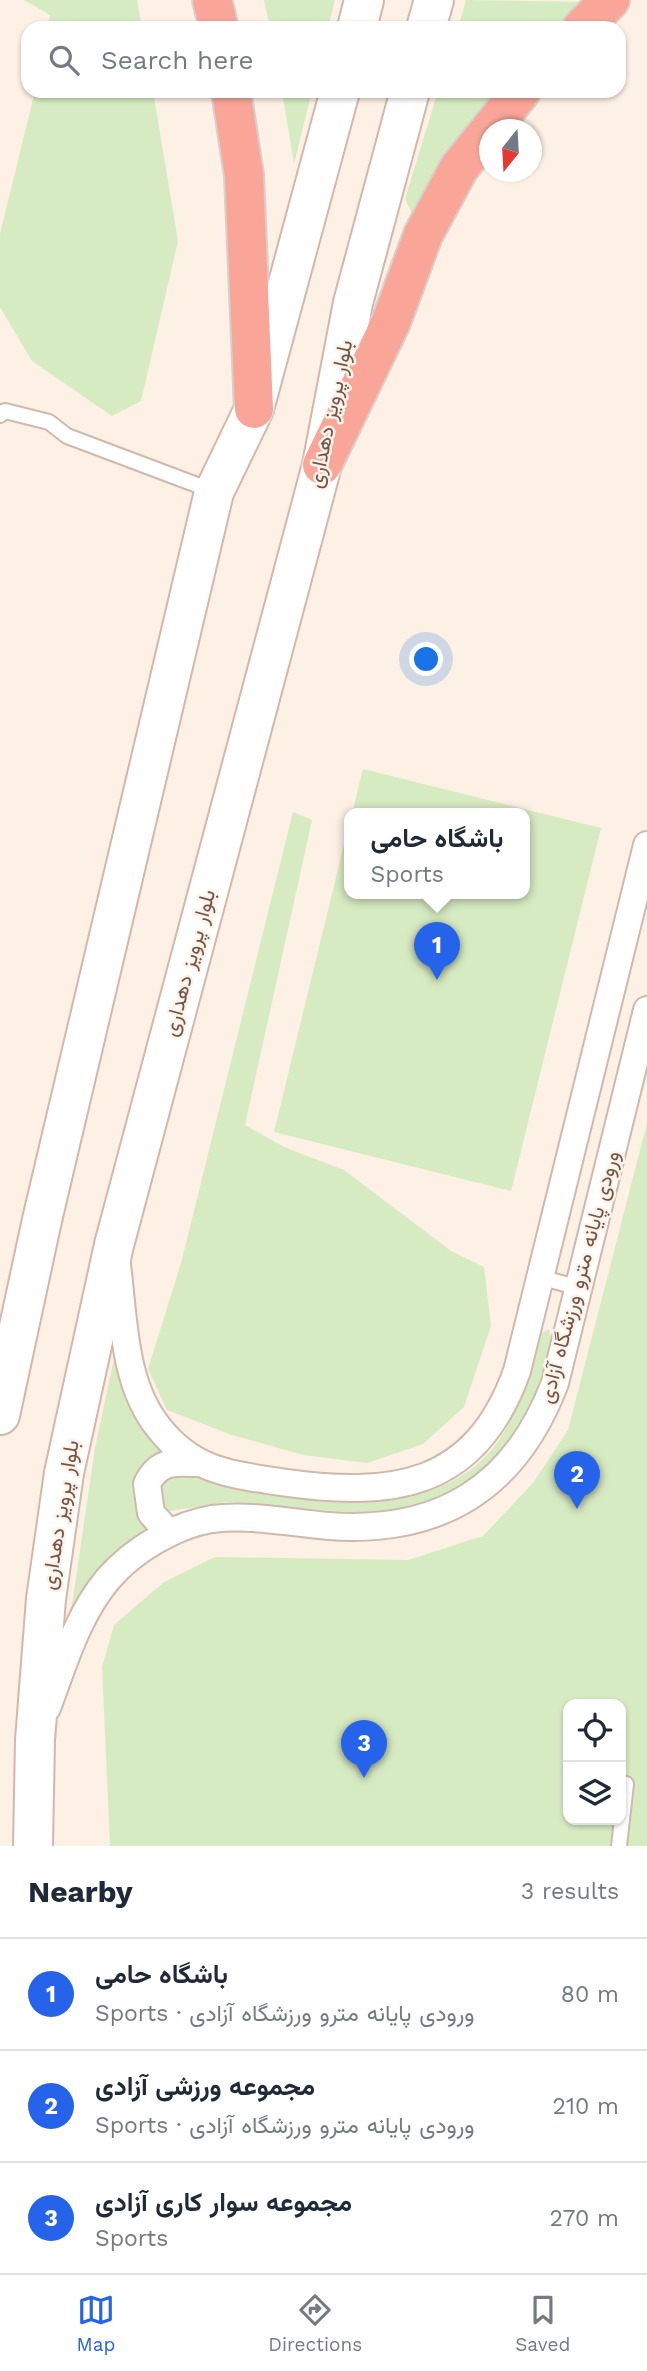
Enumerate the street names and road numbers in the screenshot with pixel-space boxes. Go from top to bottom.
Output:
street label: بلوار پرویز دهداری [302,337,359,491]
street label: بلوار پرویز دهداری [157,887,222,1040]
street label: ورودی پایانه مترو ورزشگاه آزادی [533,1148,626,1406]
street label: بلوار پرویز دهداری [35,1438,86,1592]

